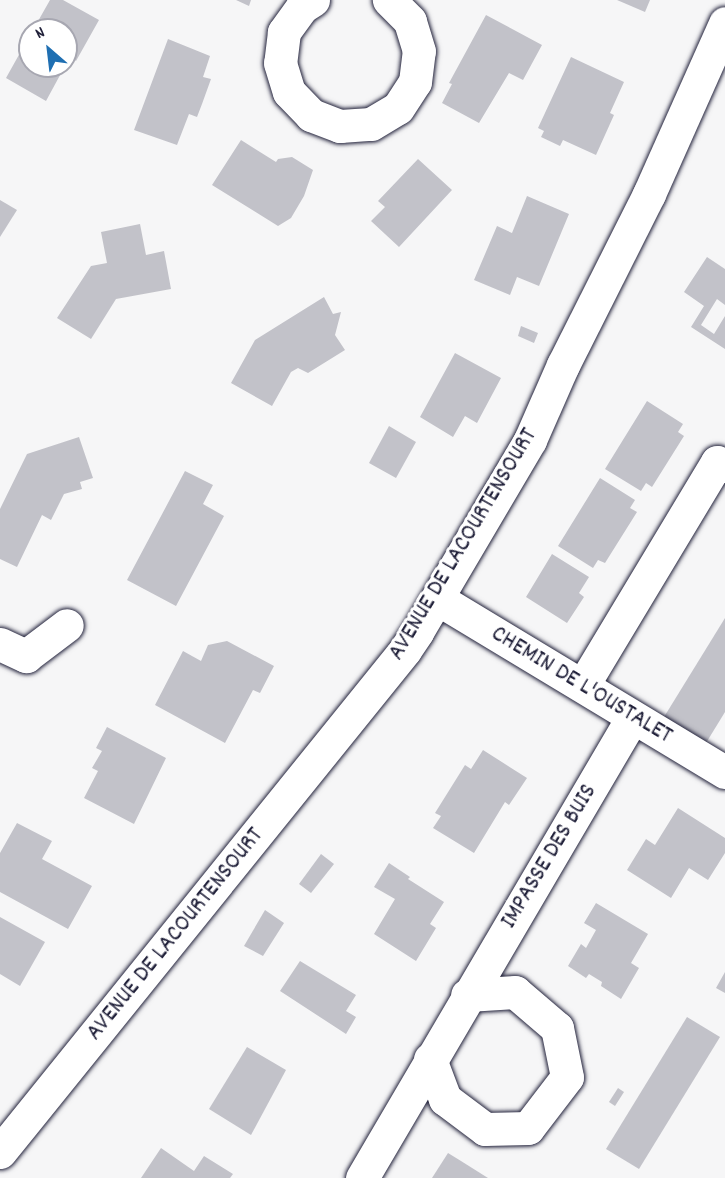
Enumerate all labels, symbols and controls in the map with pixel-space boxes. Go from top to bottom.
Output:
north arrow [18,18,78,78]
text: N [31,21,49,45]
street label: AVENUE DE LACOURTENSOURT [383,424,545,666]
street label: CHEMIN DE L'OUSTALET [485,621,677,751]
street label: IMPASSE DES BUIS [496,780,604,934]
street label: AVENUE DE LACOURTENSOURT [81,823,271,1047]

